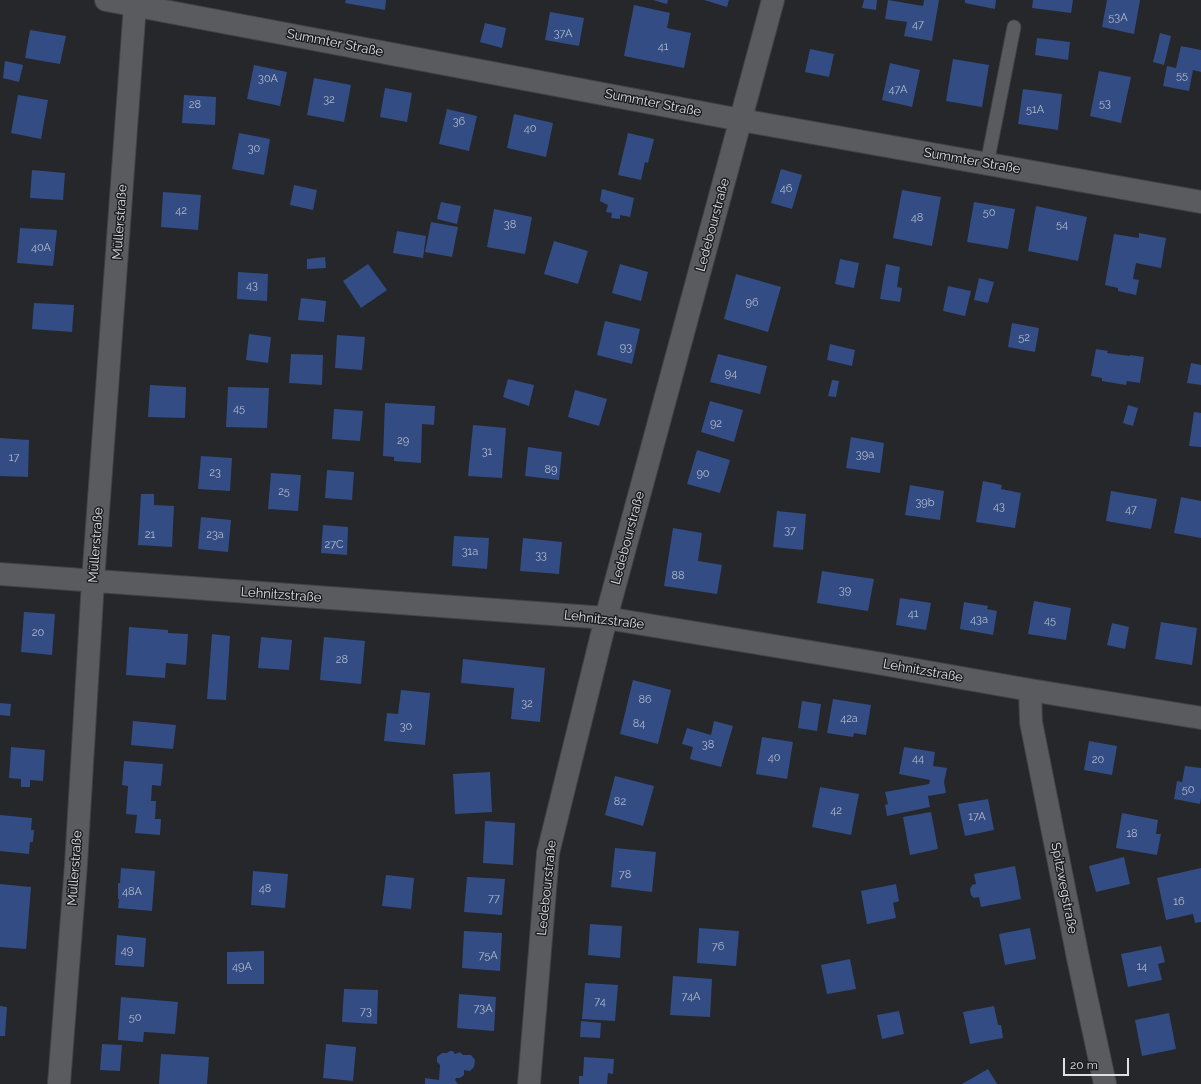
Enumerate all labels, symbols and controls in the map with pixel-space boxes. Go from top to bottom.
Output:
house number: 53A [1108,11,1128,25]
house number: 47 [912,18,924,32]
street label: Summter Straße [286,26,384,60]
house number: 37A [554,27,572,41]
house number: 41 [658,40,668,54]
house number: 55 [1176,69,1188,83]
house number: 30A [258,72,278,86]
house number: 47A [889,83,907,97]
street label: Summter Straße [604,86,702,120]
house number: 32 [323,93,335,107]
house number: 53 [1099,97,1111,111]
house number: 28 [189,98,201,112]
house number: 51A [1026,103,1044,117]
house number: 36 [453,115,465,129]
house number: 40 [524,122,536,136]
house number: 30 [248,142,260,156]
street label: Summter Straße [923,145,1021,177]
street label: Ledebourstraße [693,177,733,273]
house number: 46 [780,182,792,196]
street label: Müllerstraße [110,184,130,260]
house number: 42 [175,204,187,218]
house number: 50 [983,206,995,220]
house number: 48 [911,211,923,225]
house number: 38 [504,218,516,232]
house number: 54 [1056,218,1068,232]
house number: 40A [31,241,51,255]
house number: 43 [246,279,258,293]
house number: 96 [745,296,759,310]
house number: 52 [1018,331,1030,345]
house number: 93 [620,341,632,355]
house number: 94 [725,367,737,381]
house number: 45 [233,402,245,416]
house number: 92 [710,417,722,431]
house number: 29 [397,434,409,448]
house number: 31 [482,445,492,459]
house number: 39a [856,448,874,462]
house number: 17 [9,451,19,465]
house number: 89 [545,463,557,477]
house number: 23 [209,466,221,480]
house number: 90 [696,467,710,481]
house number: 25 [278,485,290,499]
street label: Ledebourstraße [608,490,648,586]
house number: 39b [915,496,935,510]
house number: 43 [993,500,1005,514]
house number: 47 [1125,503,1137,517]
street label: Müllerstraße [86,507,106,583]
house number: 37 [784,524,796,538]
house number: 21 [145,528,155,542]
house number: 23a [206,528,224,542]
house number: 27C [324,538,344,552]
house number: 31a [462,545,478,559]
house number: 33 [535,549,547,563]
house number: 88 [671,569,685,583]
street label: Lehnitzstraße [240,584,322,606]
house number: 39 [839,584,851,598]
street label: Lehnitzstraße [563,607,645,633]
house number: 41 [908,607,918,621]
house number: 43a [970,613,988,627]
house number: 45 [1044,614,1056,628]
house number: 20 [32,626,44,640]
house number: 28 [336,653,348,667]
street label: Lehnitzstraße [882,656,964,686]
house number: 86 [638,693,652,707]
house number: 32 [521,697,533,711]
house number: 42a [840,712,858,726]
house number: 84 [633,717,645,731]
house number: 30 [400,720,412,734]
house number: 38 [702,738,714,752]
house number: 40 [768,751,780,765]
house number: 44 [912,752,924,766]
house number: 20 [1092,753,1104,767]
house number: 50 [1182,783,1194,797]
house number: 82 [614,795,626,809]
house number: 42 [830,804,842,818]
house number: 17A [968,810,986,824]
house number: 18 [1126,827,1138,841]
street label: Müllerstraße [65,830,85,906]
street label: Ledebourstraße [534,840,560,936]
street label: Spitzwegstraße [1048,841,1080,935]
house number: 78 [619,868,631,882]
house number: 48 [259,882,271,896]
house number: 48A [122,885,142,899]
house number: 77 [488,892,500,906]
house number: 16 [1173,895,1185,909]
house number: 76 [712,940,724,954]
house number: 49 [121,944,133,958]
house number: 75A [478,949,498,963]
house number: 49A [232,960,252,974]
house number: 14 [1137,960,1147,974]
house number: 74A [682,990,700,1004]
house number: 74 [594,995,606,1009]
house number: 73A [473,1002,493,1016]
house number: 73 [360,1005,372,1019]
house number: 50 [129,1011,141,1025]
scale bar [1065,1050,1131,1076]
text: 20 m [1070,1058,1098,1072]

